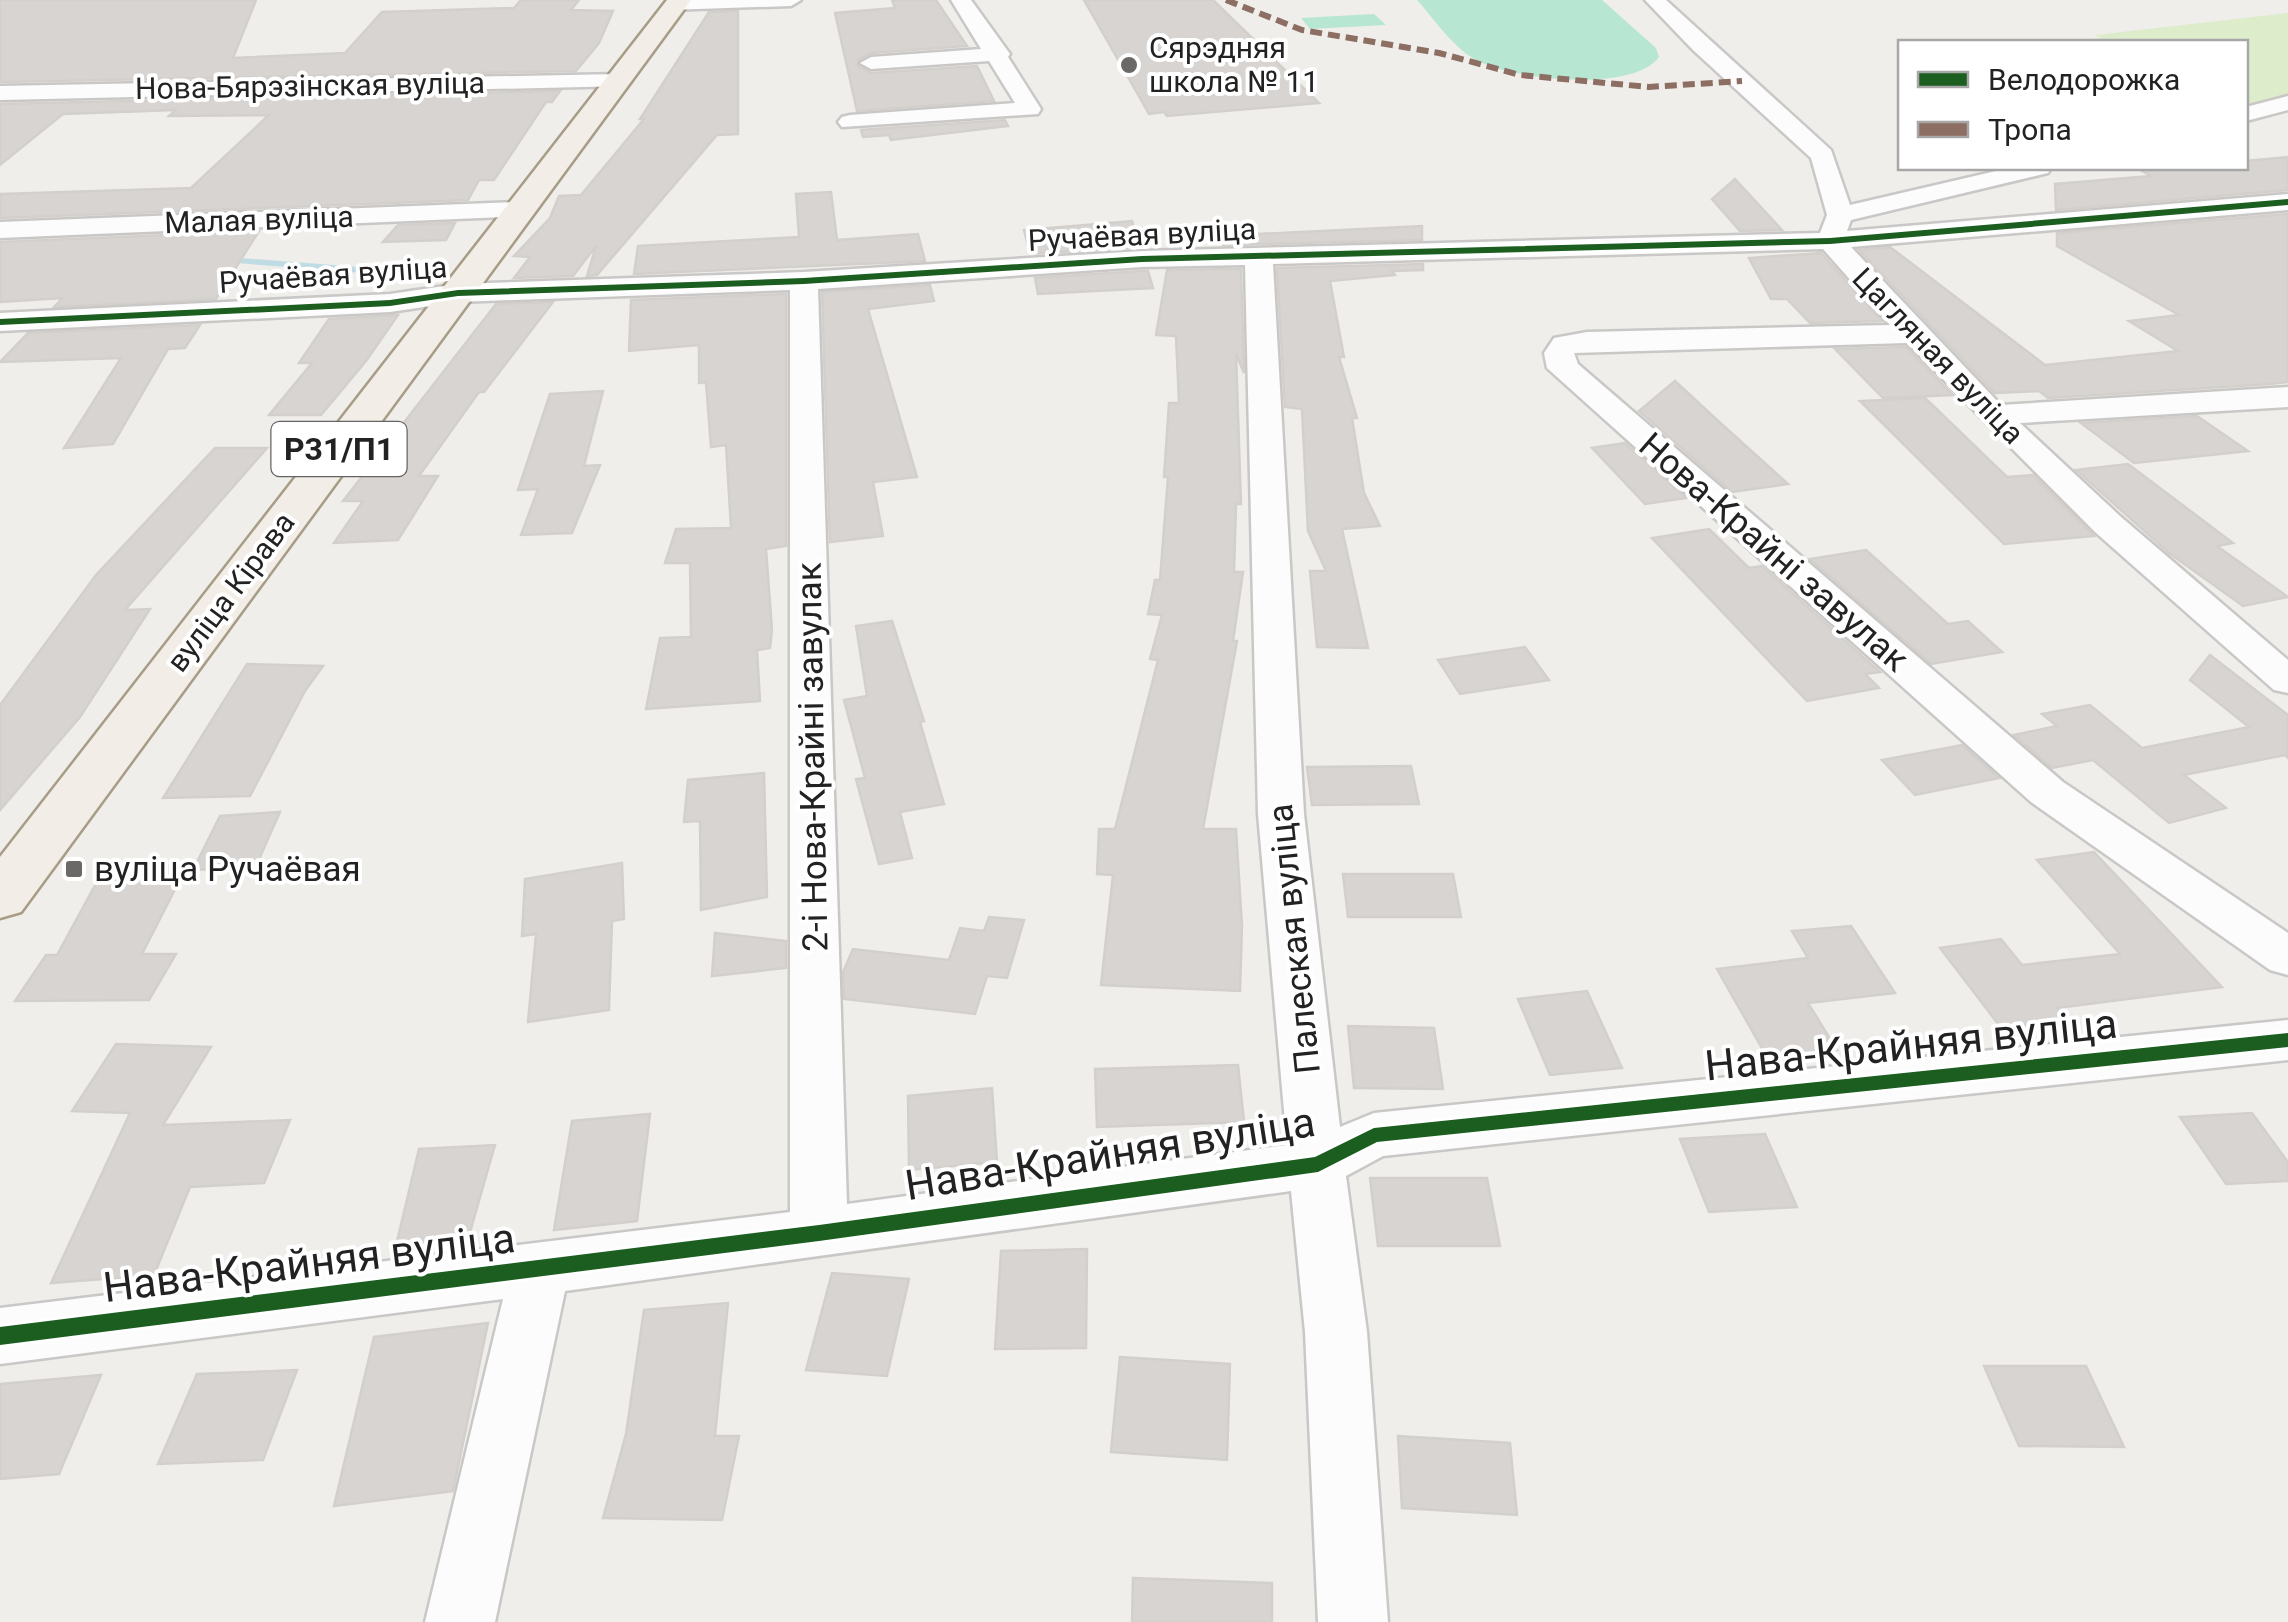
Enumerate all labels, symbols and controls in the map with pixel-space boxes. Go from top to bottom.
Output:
place label: Сярэдняя школа № 11 [1149,30,1319,99]
legend [1898,40,2248,170]
marker: Сярэдняя школа № 11 [1118,54,1140,76]
text: Велодорожка [1988,62,2180,97]
street label: Нова-Бярэзінская вуліца [135,65,485,106]
text: Тропа [1988,112,2072,147]
street label: Малая вуліца [164,199,354,240]
street label: Ручаёвая вуліца [1027,211,1257,258]
street label: Ручаёвая вуліца [218,249,448,300]
street label: Цагляная вуліца [1846,260,2031,451]
road number: Р31/П1 [272,422,406,476]
street label: Нова-Крайні завулак [1631,424,1917,680]
street label: вуліца Кірава [159,505,302,678]
street label: 2-і Нова-Крайні завулак [789,562,836,952]
street label: Палеская вуліца [1260,802,1329,1076]
place label: вуліца Ручаёвая [94,849,361,890]
marker: вуліца Ручаёвая [63,858,85,880]
street label: Нава-Крайняя вуліца [1702,998,2120,1091]
street label: Нава-Крайняя вуліца [902,1097,1318,1210]
street label: Нава-Крайняя вуліца [100,1213,518,1312]

